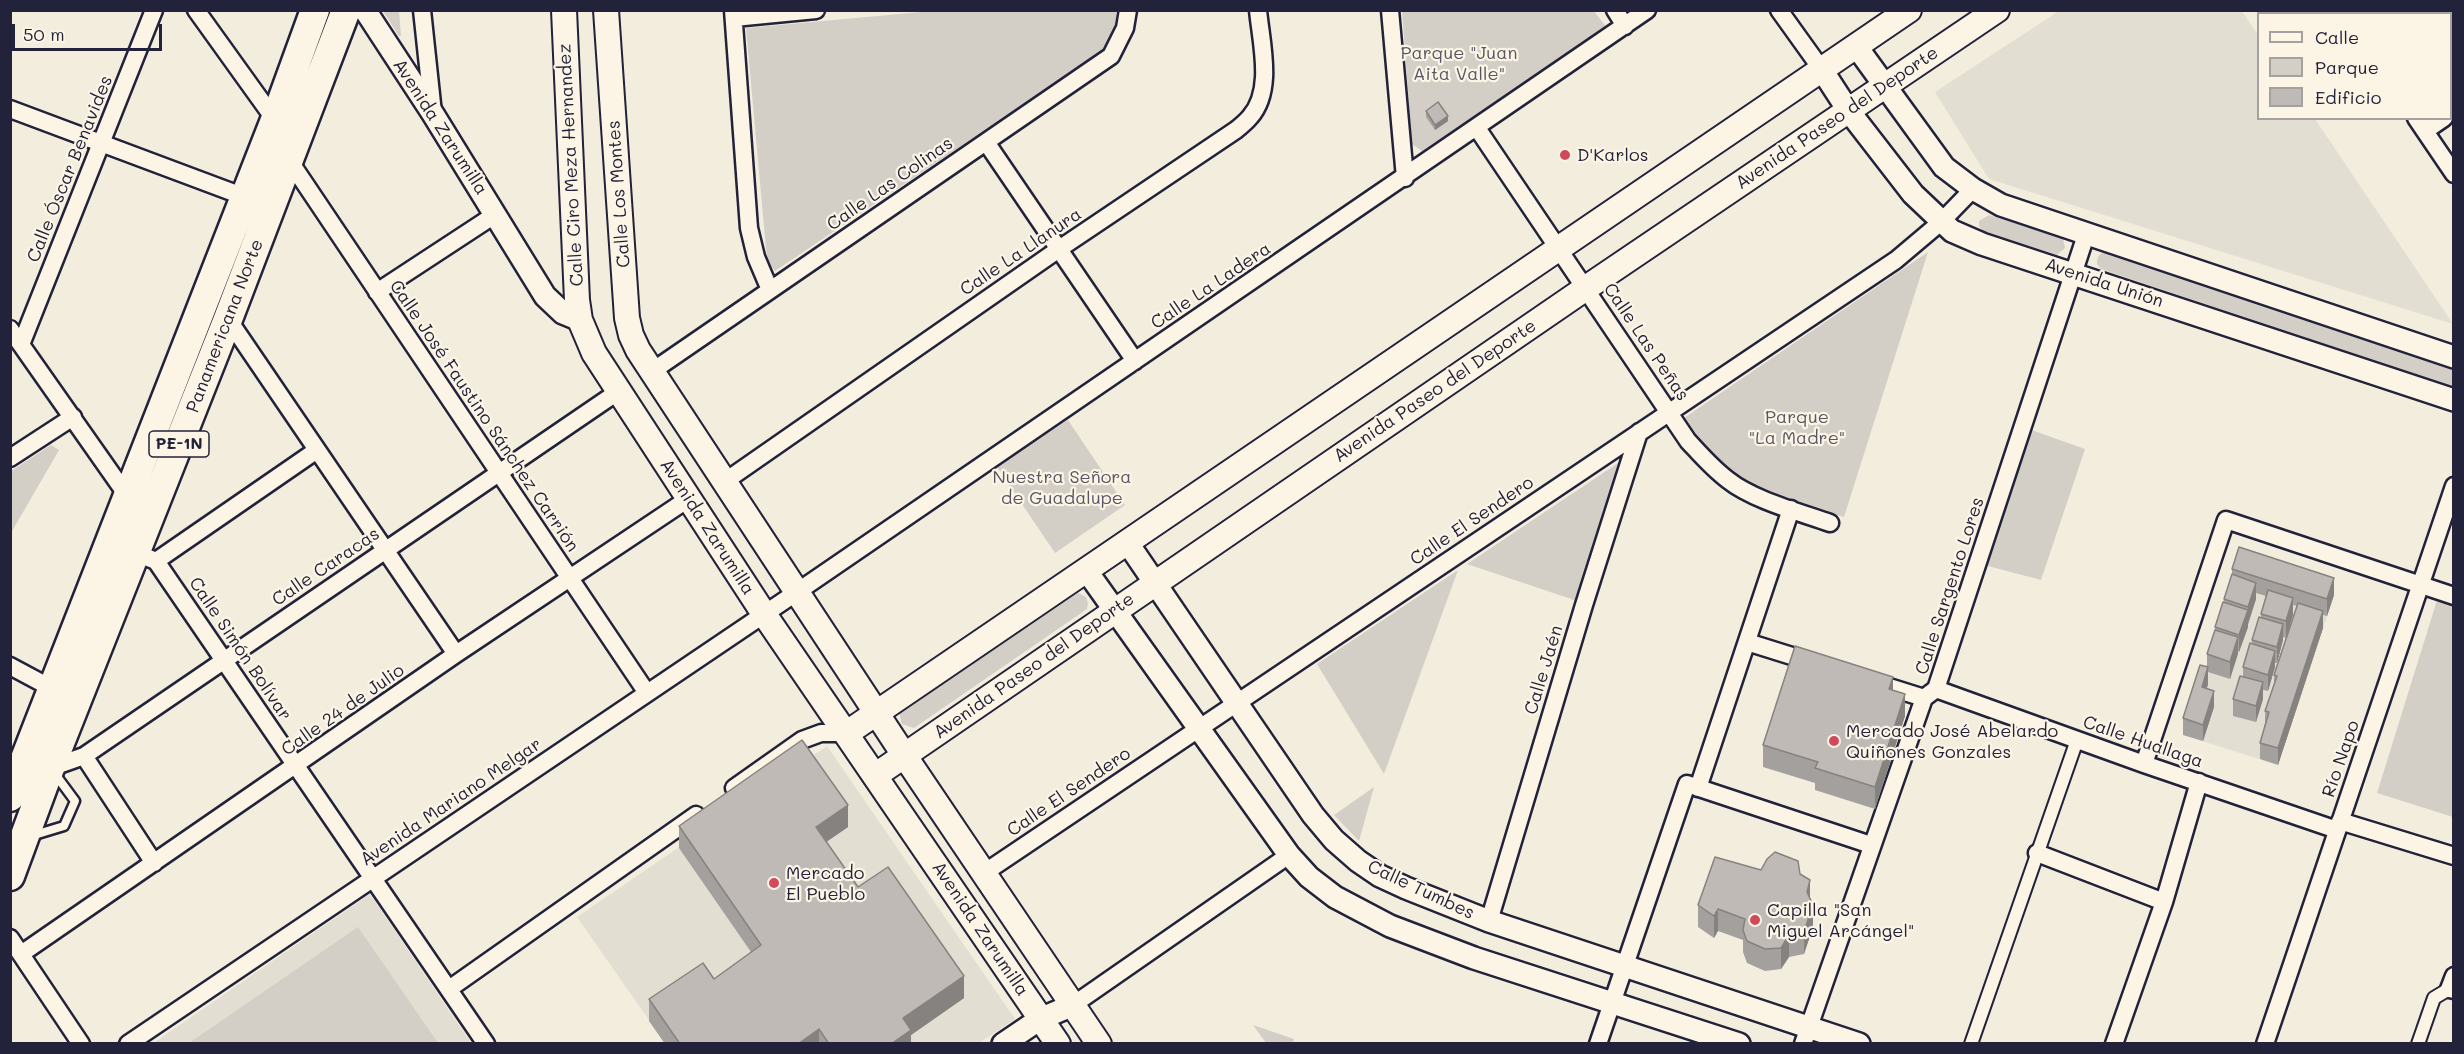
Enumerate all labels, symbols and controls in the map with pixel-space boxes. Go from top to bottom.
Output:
scale bar [15,12,165,50]
legend [2257,12,2452,120]
text: 50 m [23,22,65,46]
text: Calle [2315,25,2359,49]
park label: Parque "Juan Aita Valle" [1401,42,1517,84]
street label: Avenida Paseo del Deporte [1732,42,1942,194]
street label: Calle Ciro Meza Hernandez [554,43,588,287]
street label: Avenida Zarumilla [388,55,492,199]
text: Parque [2315,55,2379,79]
street label: Calle Óscar Benavides [23,72,117,266]
text: Edificio [2315,85,2382,109]
street label: Calle Los Montes [603,120,635,268]
street label: Calle Las Colinas [823,133,957,235]
place label: D'Karlos [1577,144,1648,166]
marker: D'Karlos [1558,148,1572,162]
street label: Calle La Llanura [956,203,1086,301]
street label: Panamericana Norte [182,236,268,416]
street label: Calle La Ladera [1147,238,1275,334]
street label: Avenida Unión [2042,254,2166,312]
street label: Calle José Faustino Sánchez Carrión [385,276,583,556]
street label: Calle Las Peñas [1599,279,1693,405]
street label: Avenida Paseo del Deporte [1330,315,1540,467]
park label: Parque "La Madre" [1749,406,1845,448]
road number: PE-1N [149,431,209,457]
street label: Avenida Zarumilla [655,455,759,599]
park label: Nuestra Señora de Guadalupe [992,466,1132,508]
street label: Calle El Sendero [1406,472,1538,570]
street label: Calle Sargento Lores [1911,495,1989,677]
street label: Calle Caracas [268,523,384,611]
street label: Calle Simón Bolívar [184,573,296,725]
street label: Avenida Paseo del Deporte [930,588,1138,744]
street label: Calle Jaén [1520,623,1568,717]
street label: Calle 24 de Julio [277,660,409,760]
street label: Calle Huallaga [2080,711,2206,773]
street label: Río Napo [2318,718,2364,800]
place label: Mercado José Abelardo Quiñones Gonzales [1846,720,2058,762]
street label: Avenida Mariano Melgar [356,733,546,871]
marker: Mercado José Abelardo Quiñones Gonzales [1827,734,1841,748]
street label: Calle El Sendero [1003,743,1135,841]
street label: Calle Tumbes [1364,856,1478,924]
street label: Avenida Zarumilla [927,858,1033,1000]
place label: Mercado El Pueblo [786,862,865,904]
marker: Mercado El Pueblo [767,876,781,890]
place label: Capilla "San Miguel Arcángel" [1767,899,1914,942]
marker: Capilla "San Miguel Arcángel" [1748,913,1762,927]

